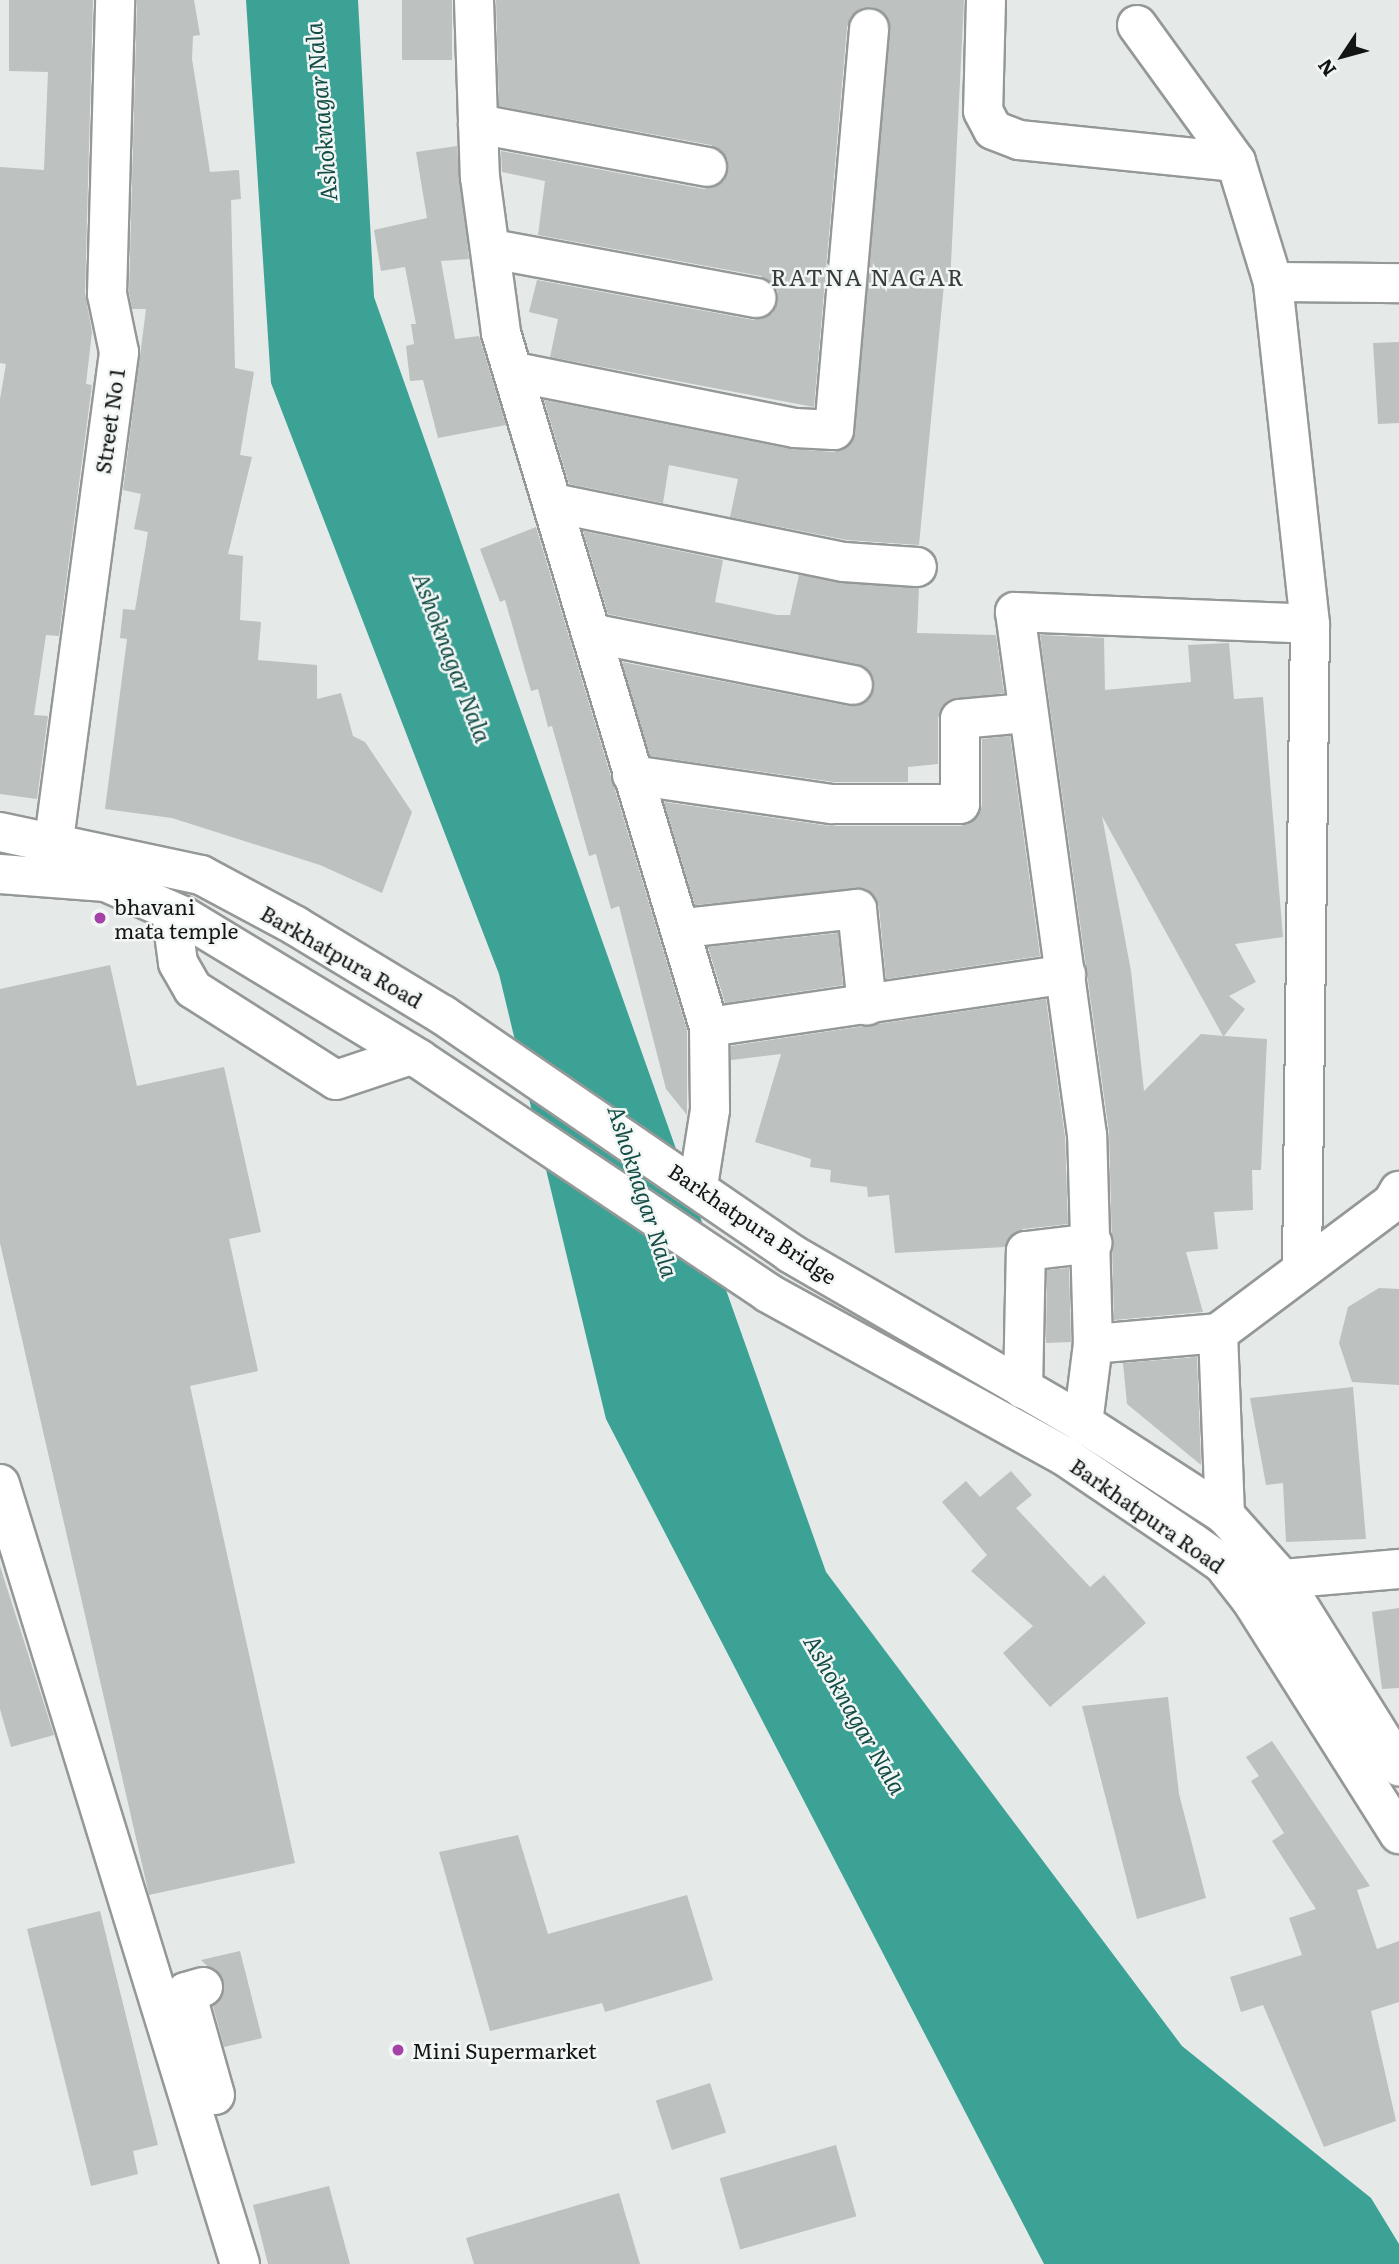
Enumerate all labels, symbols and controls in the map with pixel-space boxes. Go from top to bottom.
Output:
water label: Ashoknagar Nala [298,21,342,203]
north arrow [1308,21,1378,91]
text: N [1310,54,1342,83]
district label: RATNA NAGAR [772,262,964,290]
street label: Street No 1 [89,367,129,475]
water label: Ashoknagar Nala [408,568,498,746]
place label: bhavani mata temple [114,893,238,943]
street label: Barkhatpura Road [257,899,427,1013]
marker: bhavani mata temple [92,910,108,926]
water label: Ashoknagar Nala [603,1101,685,1281]
street label: Barkhatpura Bridge [664,1157,842,1289]
street label: Barkhatpura Road [1066,1452,1230,1578]
water label: Ashoknagar Nala [799,1629,913,1799]
place label: Mini Supermarket [412,2037,597,2063]
marker: Mini Supermarket [390,2042,406,2058]

